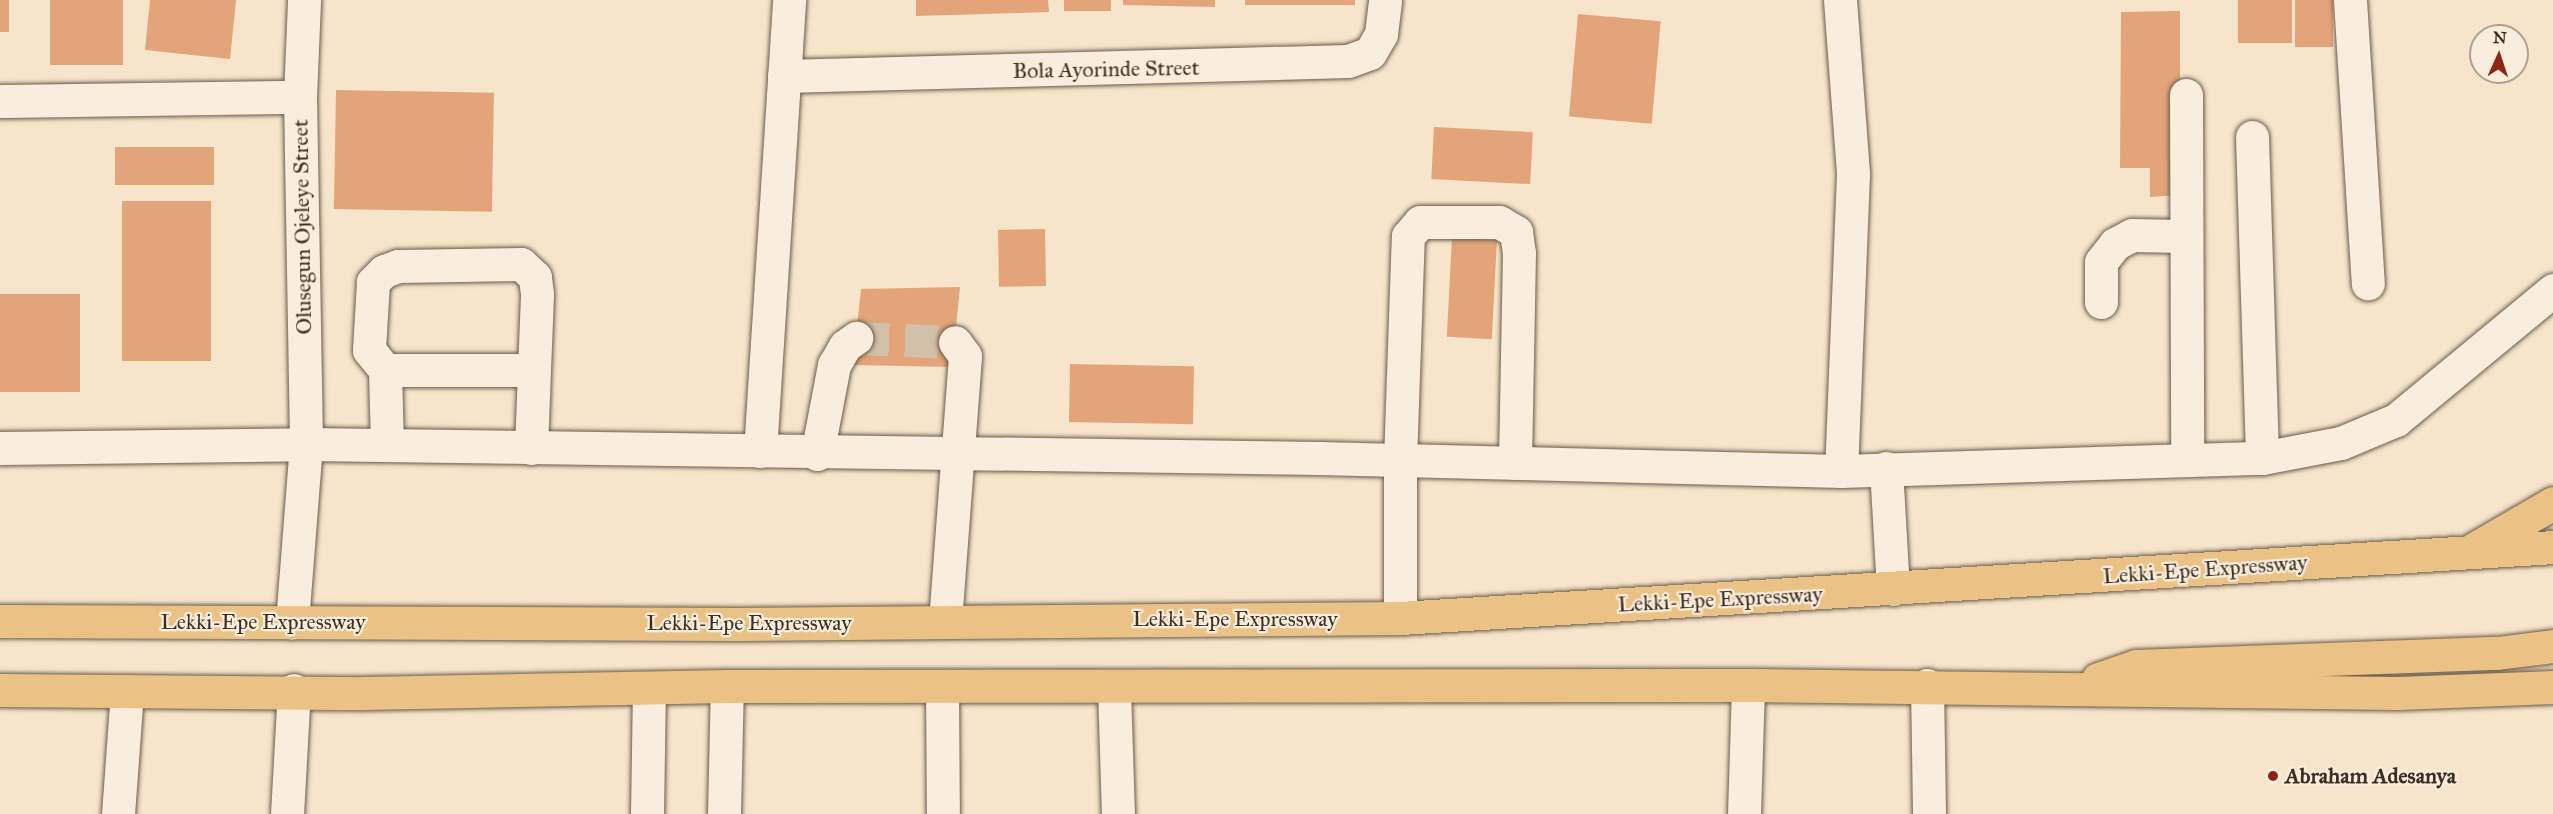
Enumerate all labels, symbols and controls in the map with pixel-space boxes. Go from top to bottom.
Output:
north arrow [2469,24,2529,84]
text: N [2493,28,2507,47]
street label: Bola Ayorinde Street [1012,54,1200,84]
street label: Olusegun Ojeleye Street [287,119,317,335]
street label: Lekki-Epe Expressway [2102,549,2308,589]
street label: Lekki-Epe Expressway [1617,580,1823,618]
street label: Lekki-Epe Expressway [1133,606,1337,632]
street label: Lekki-Epe Expressway [161,609,365,635]
street label: Lekki-Epe Expressway [647,610,851,636]
place label: Abraham Adesanya [2285,763,2456,789]
marker: Abraham Adesanya [2266,769,2280,783]

